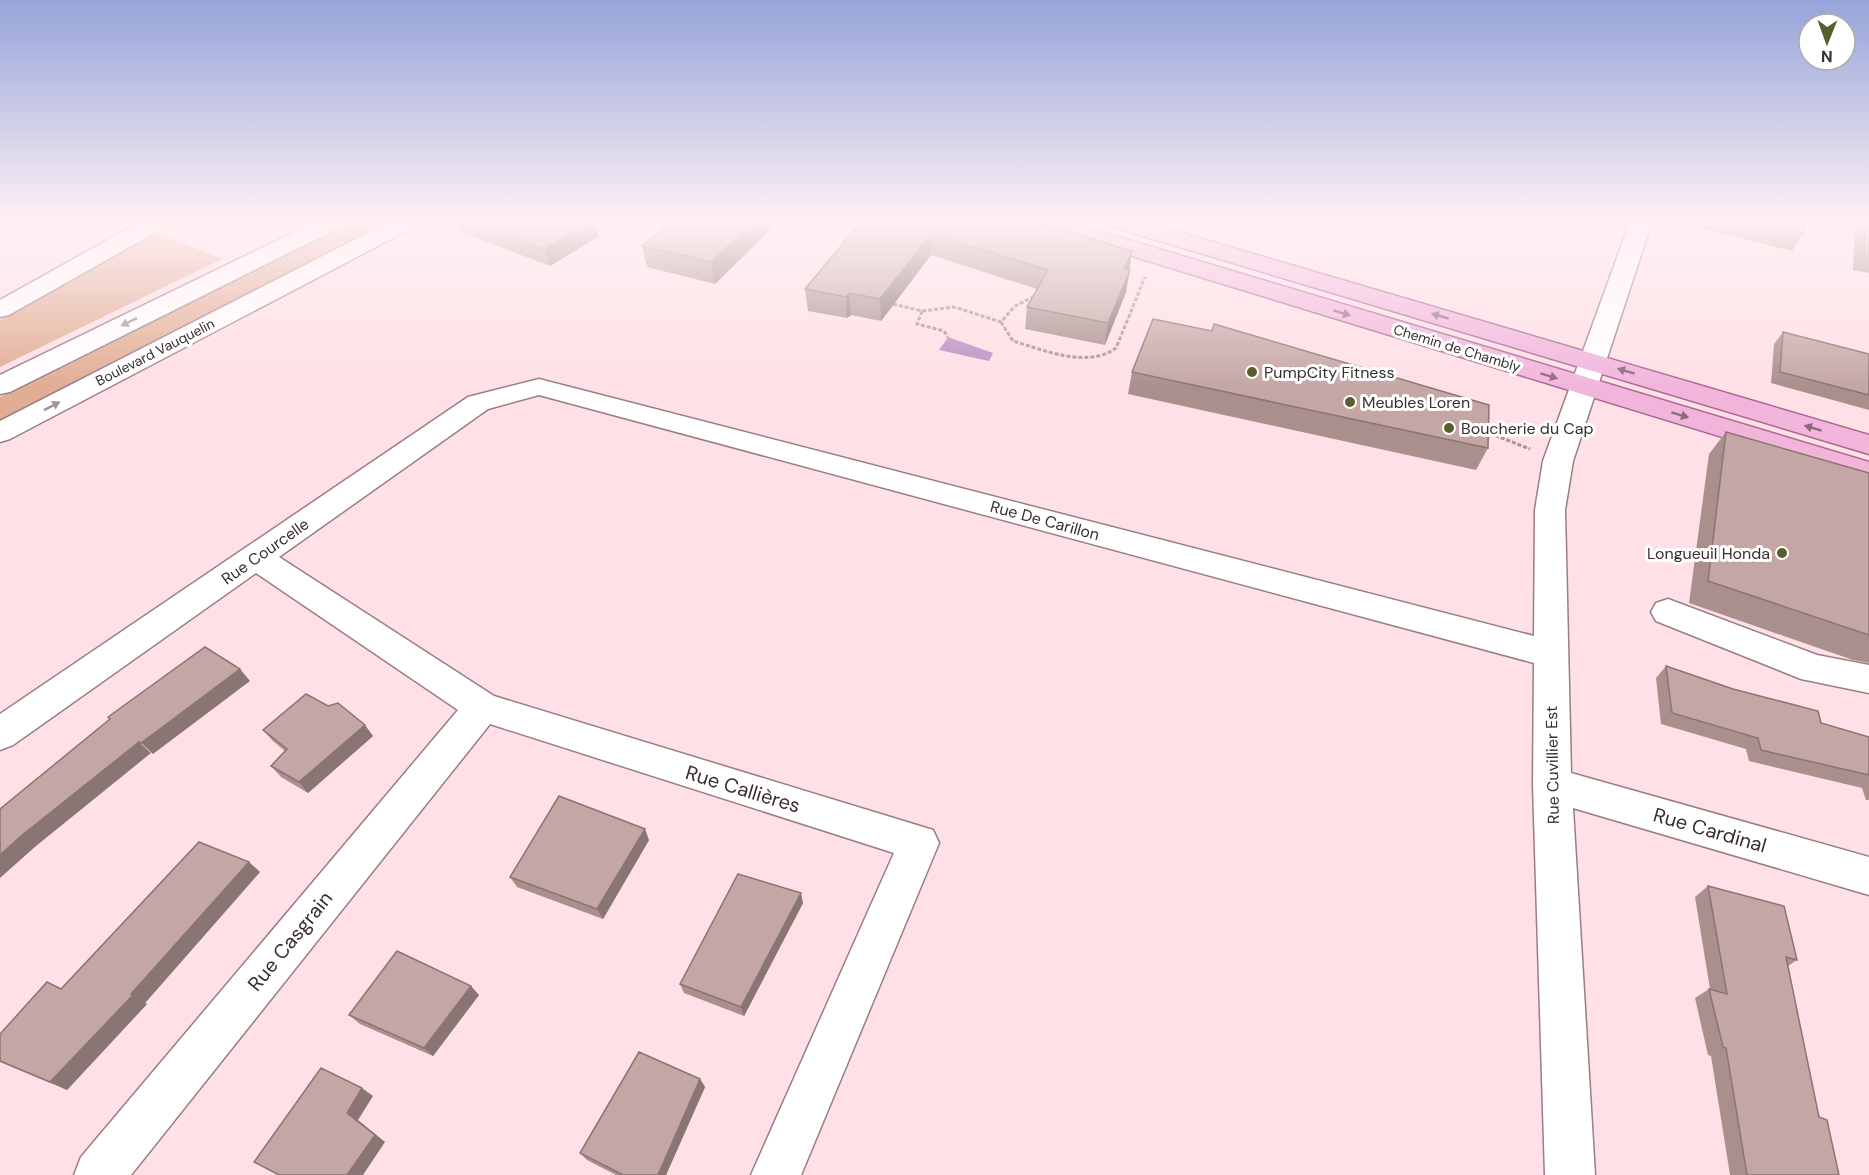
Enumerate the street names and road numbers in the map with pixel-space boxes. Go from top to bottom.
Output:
street label: Boulevard Vauquelin [92,314,218,390]
street label: Chemin de Chambly [1391,320,1523,376]
street label: Rue De Carillon [988,496,1102,545]
street label: Rue Courcelle [217,513,313,589]
street label: Rue Cuvillier Est [1541,706,1564,824]
street label: Rue Callières [682,759,804,819]
street label: Rue Cardinal [1650,801,1770,859]
street label: Rue Casgrain [242,886,338,996]

